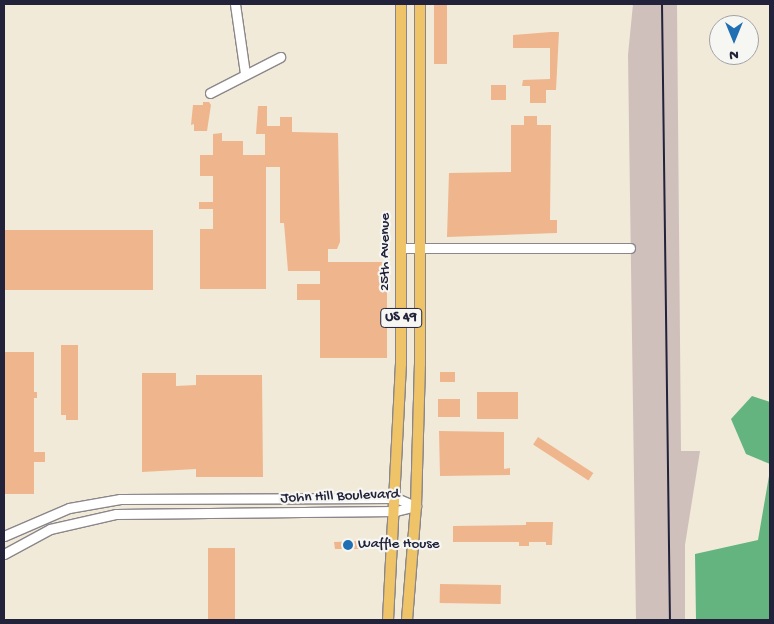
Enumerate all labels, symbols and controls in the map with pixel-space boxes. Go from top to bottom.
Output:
north arrow [709,15,759,65]
text: N [729,46,739,63]
street label: 25th Avenue [377,213,395,291]
road number: US 49 [380,306,422,330]
street label: John Hill Boulevard [280,486,400,508]
place label: Waffle House [358,536,440,554]
marker: Waffle House [342,539,354,551]

